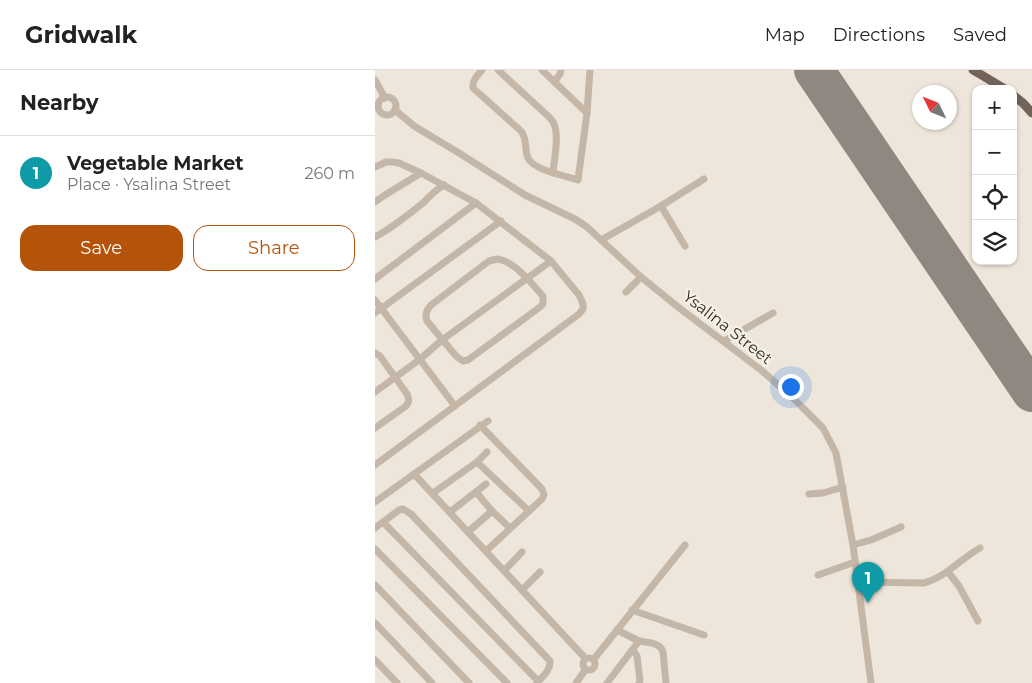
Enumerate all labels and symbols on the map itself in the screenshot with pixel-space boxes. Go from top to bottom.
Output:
north arrow [912,85,957,130]
street label: Ysalina Street [679,287,776,368]
your location [778,374,804,400]
pin: 1 [852,562,884,603]

